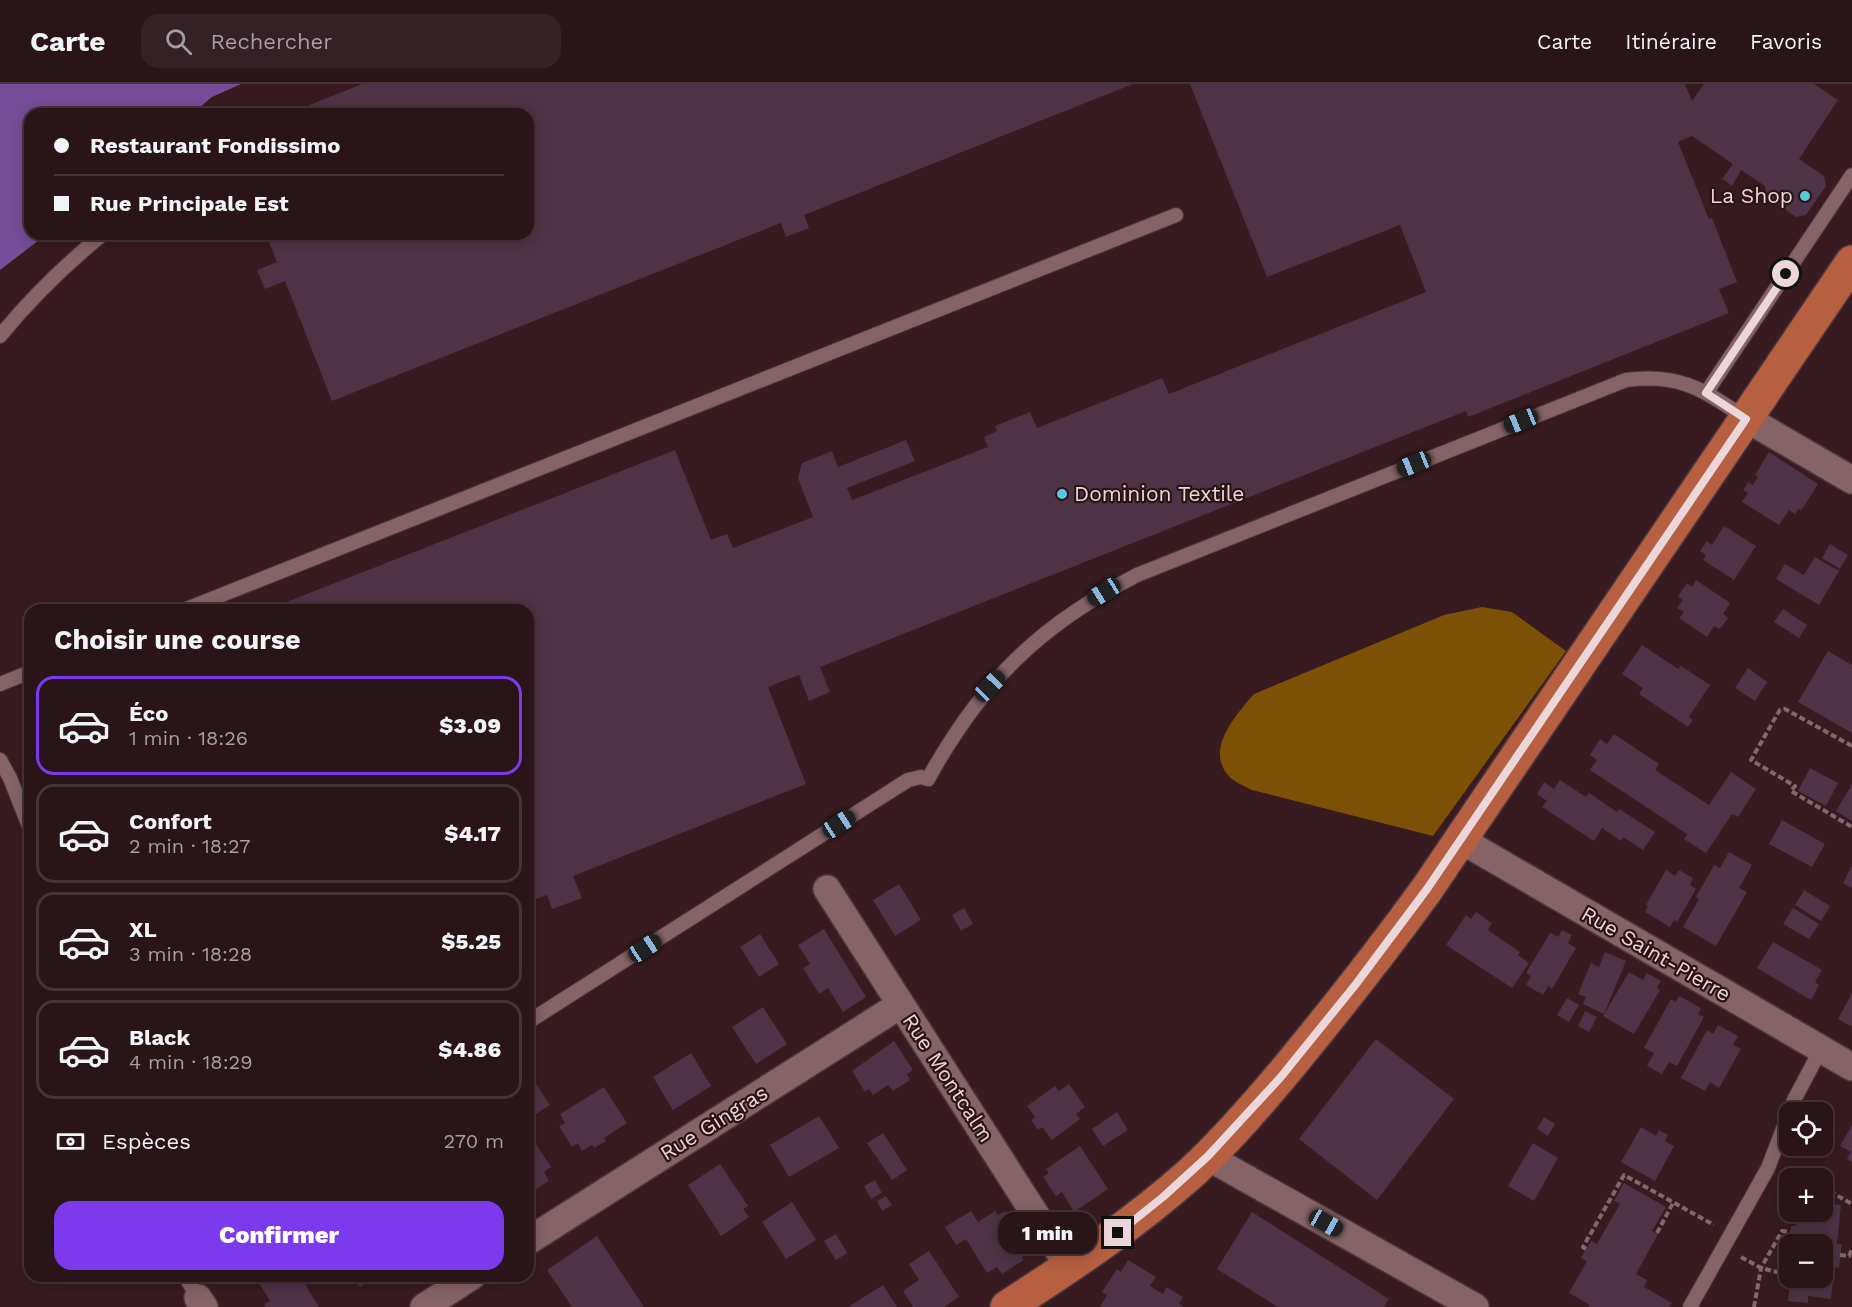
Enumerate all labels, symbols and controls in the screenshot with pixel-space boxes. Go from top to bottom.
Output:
search box [141,14,561,68]
text: Carte [30,25,105,58]
icon: search [162,25,195,58]
text: Rechercher [210,29,332,54]
text: Carte [1537,29,1592,54]
text: Itinéraire [1625,29,1717,54]
text: Favoris [1750,29,1822,54]
text: Restaurant Fondissimo [90,133,340,158]
place label: La Shop [1710,183,1793,208]
marker: La Shop [1798,189,1812,203]
text: Rue Principale Est [90,191,289,216]
route start [1772,260,1799,287]
car [1501,406,1541,436]
car [1394,449,1434,479]
place label: Dominion Textile [1074,481,1244,506]
marker: Dominion Textile [1055,487,1069,501]
car [1084,575,1124,609]
text: Choisir une course [54,624,301,656]
car [971,667,1009,705]
icon: car [57,699,111,753]
text: Éco [129,701,168,726]
text: $3.09 [439,713,501,738]
text: 1 min · 18:26 [129,726,248,750]
icon: car [57,807,111,861]
car [819,807,859,841]
text: Confort [129,809,212,834]
text: $4.17 [444,821,501,846]
text: 2 min · 18:27 [129,834,251,858]
street label: Rue Saint-Pierre [1577,901,1735,1006]
icon: car [57,915,111,969]
text: XL [129,917,157,942]
text: $5.25 [441,929,501,954]
car [625,931,665,965]
text: 3 min · 18:28 [129,942,252,966]
street label: Rue Montcalm [898,1009,999,1147]
icon: car [57,1023,111,1077]
text: Black [129,1025,190,1050]
text: $4.86 [438,1037,501,1062]
text: 4 min · 18:29 [129,1050,253,1074]
street label: Rue Gingras [655,1080,772,1166]
map controls [1779,1102,1833,1288]
button: locate [1779,1102,1833,1156]
icon: cash [54,1125,87,1158]
text: Espèces [102,1129,191,1154]
text: 270 m [444,1129,504,1153]
button: + [1779,1168,1833,1222]
button: Confirmer [54,1201,504,1270]
car [1306,1206,1346,1240]
callout: 1 min [998,1212,1097,1254]
route end [1104,1219,1131,1246]
text: 1 min [1022,1221,1073,1245]
button: − [1779,1234,1833,1288]

